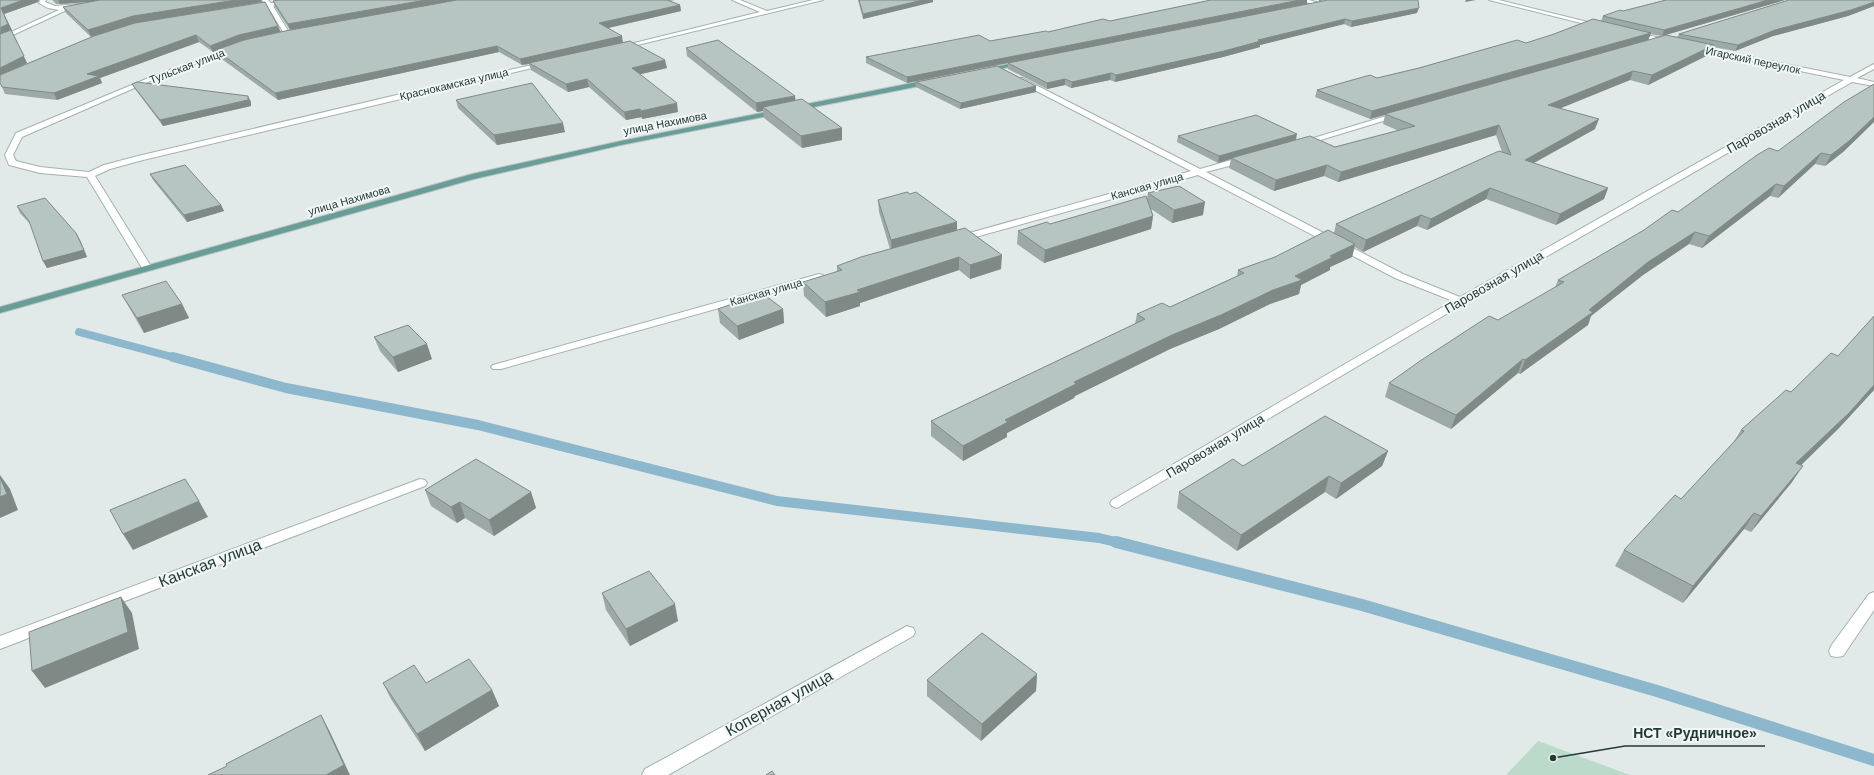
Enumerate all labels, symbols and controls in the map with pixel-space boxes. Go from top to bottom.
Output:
street label: Игарский переулок [1705,44,1802,76]
street label: Тульская улица [148,46,227,86]
street label: Краснокамская улица [399,65,510,102]
street label: Паровозная улица [1724,87,1829,156]
street label: улица Нахимова [622,109,708,137]
street label: Канская улица [1110,170,1185,202]
street label: улица Нахимова [307,182,392,217]
street label: Паровозная улица [1442,247,1547,316]
street label: Канская улица [729,276,804,308]
street label: Паровозная улица [1163,410,1267,481]
street label: Канская улица [156,536,264,590]
street label: Коперная улица [723,667,835,739]
callout: НСТ «Рудничное» [1625,720,1765,746]
text: НСТ «Рудничное» [1633,725,1757,741]

